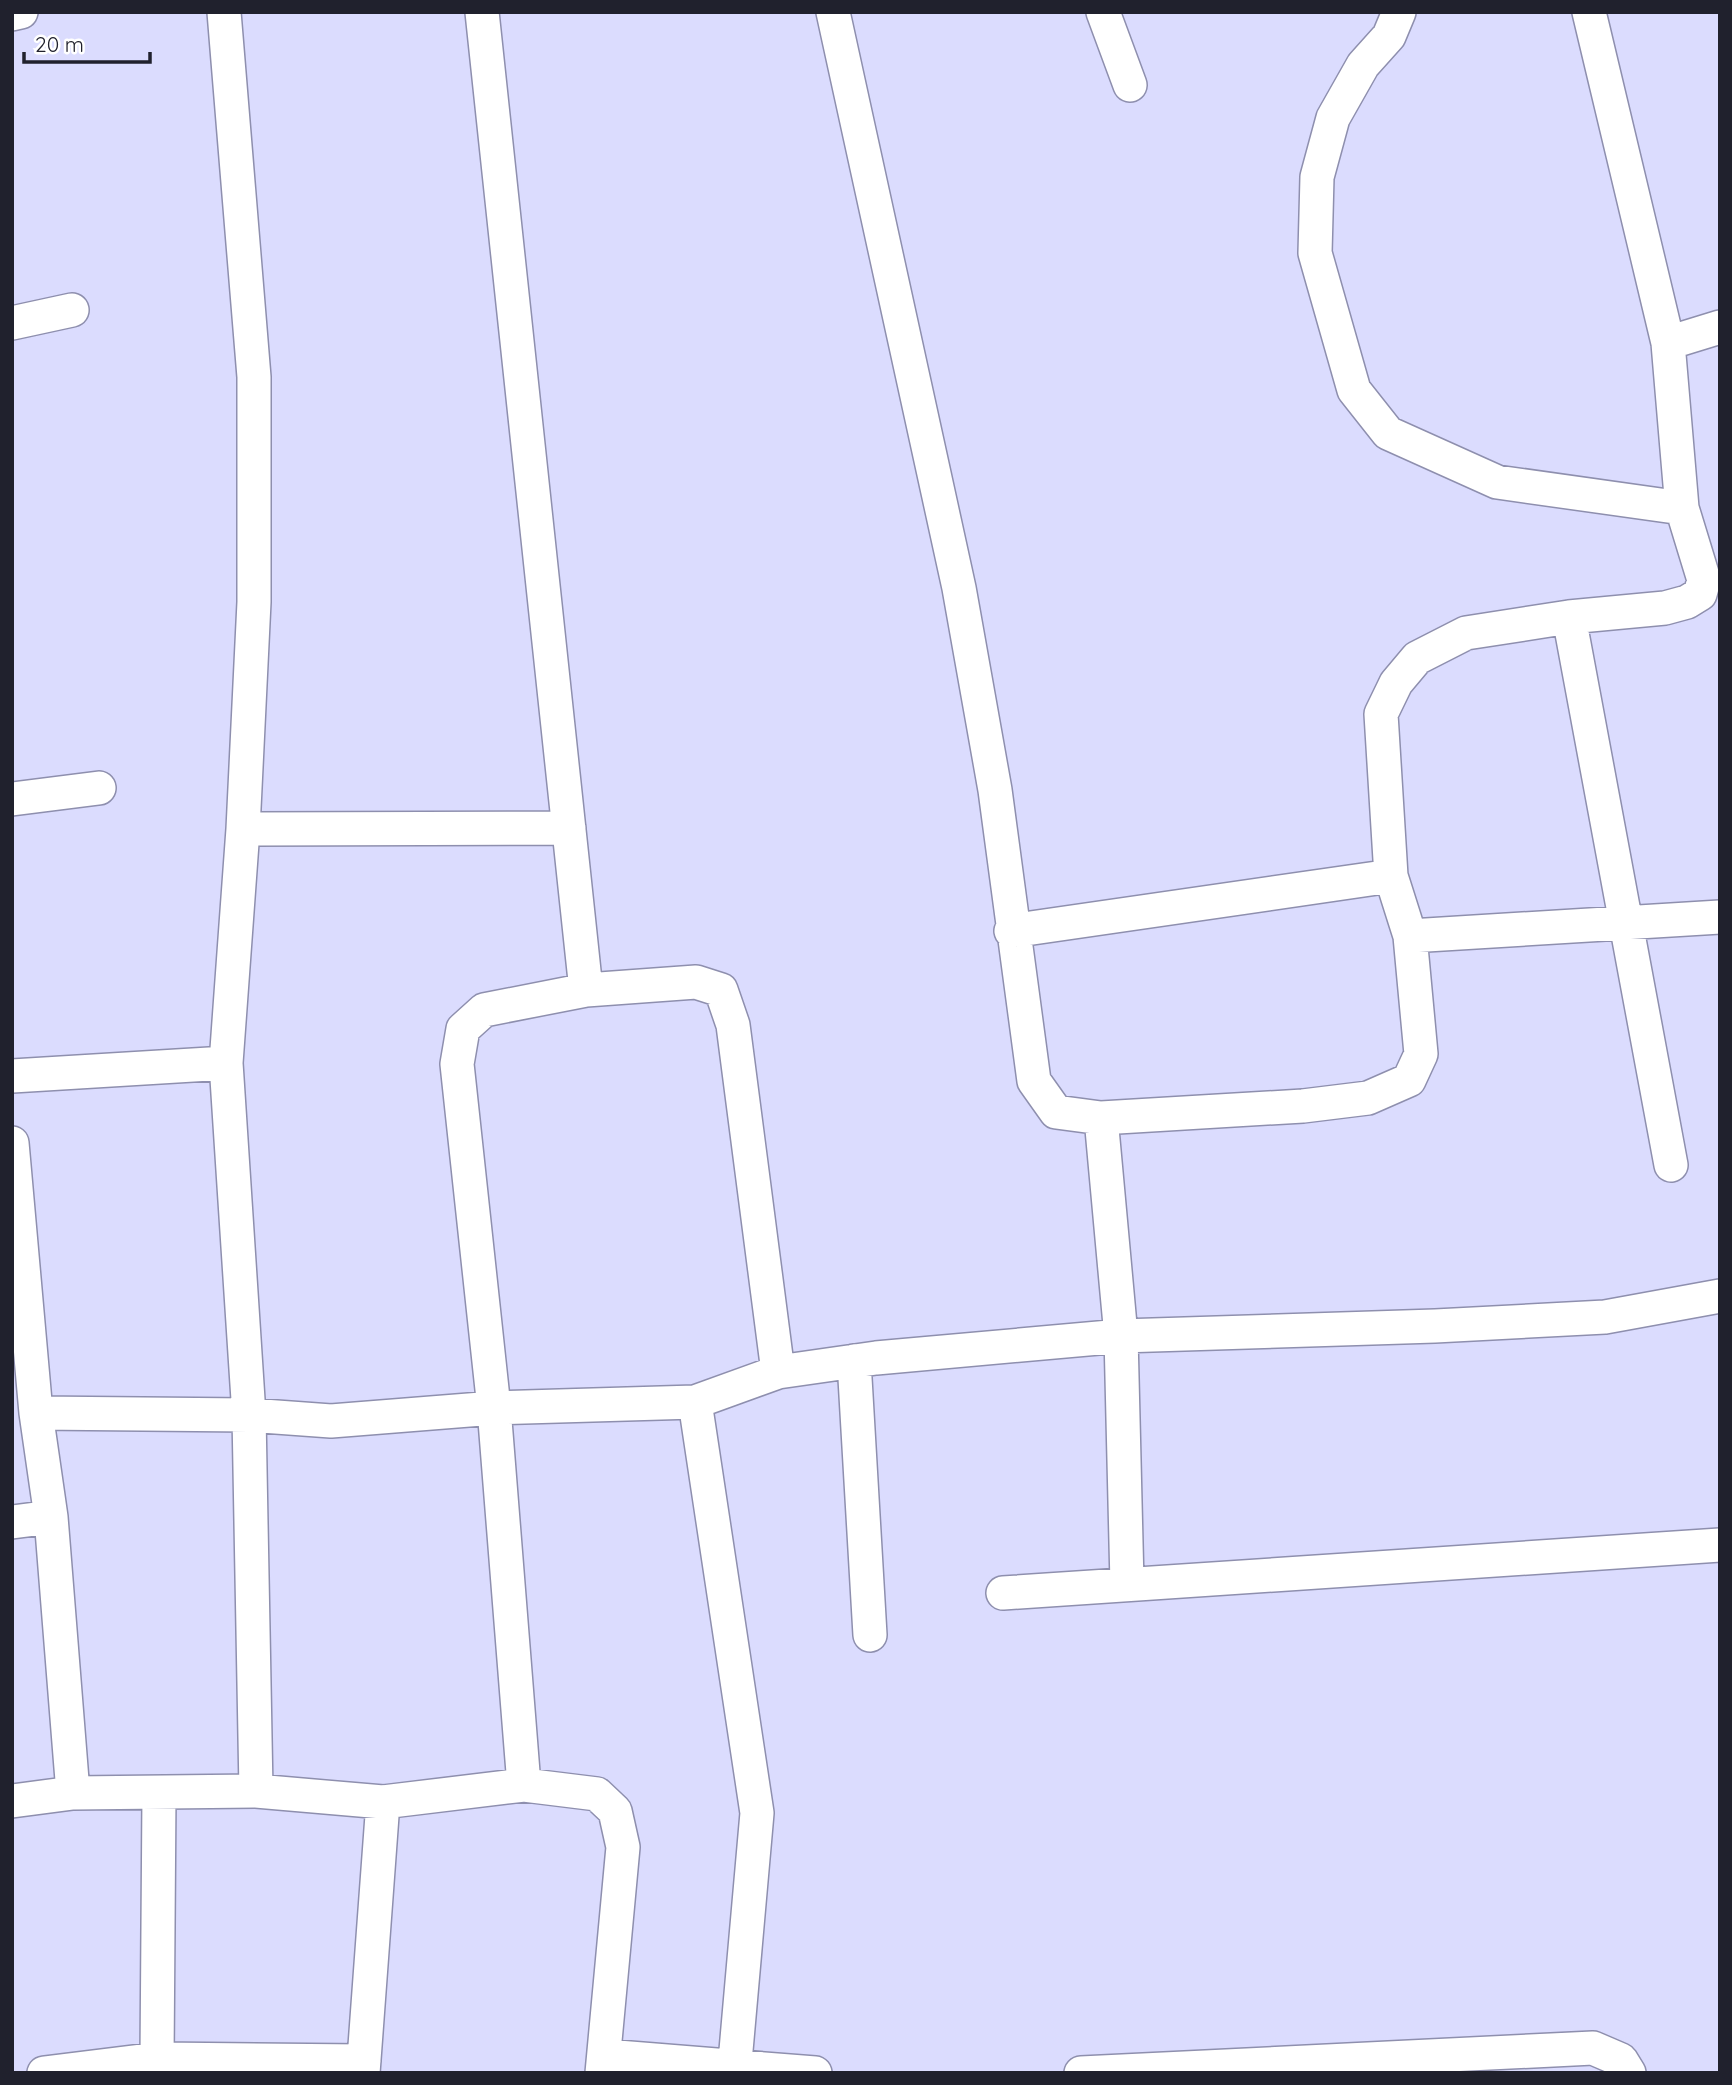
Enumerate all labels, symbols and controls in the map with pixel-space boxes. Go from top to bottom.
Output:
scale bar [24,21,150,65]
text: 20 m [35,31,84,57]

